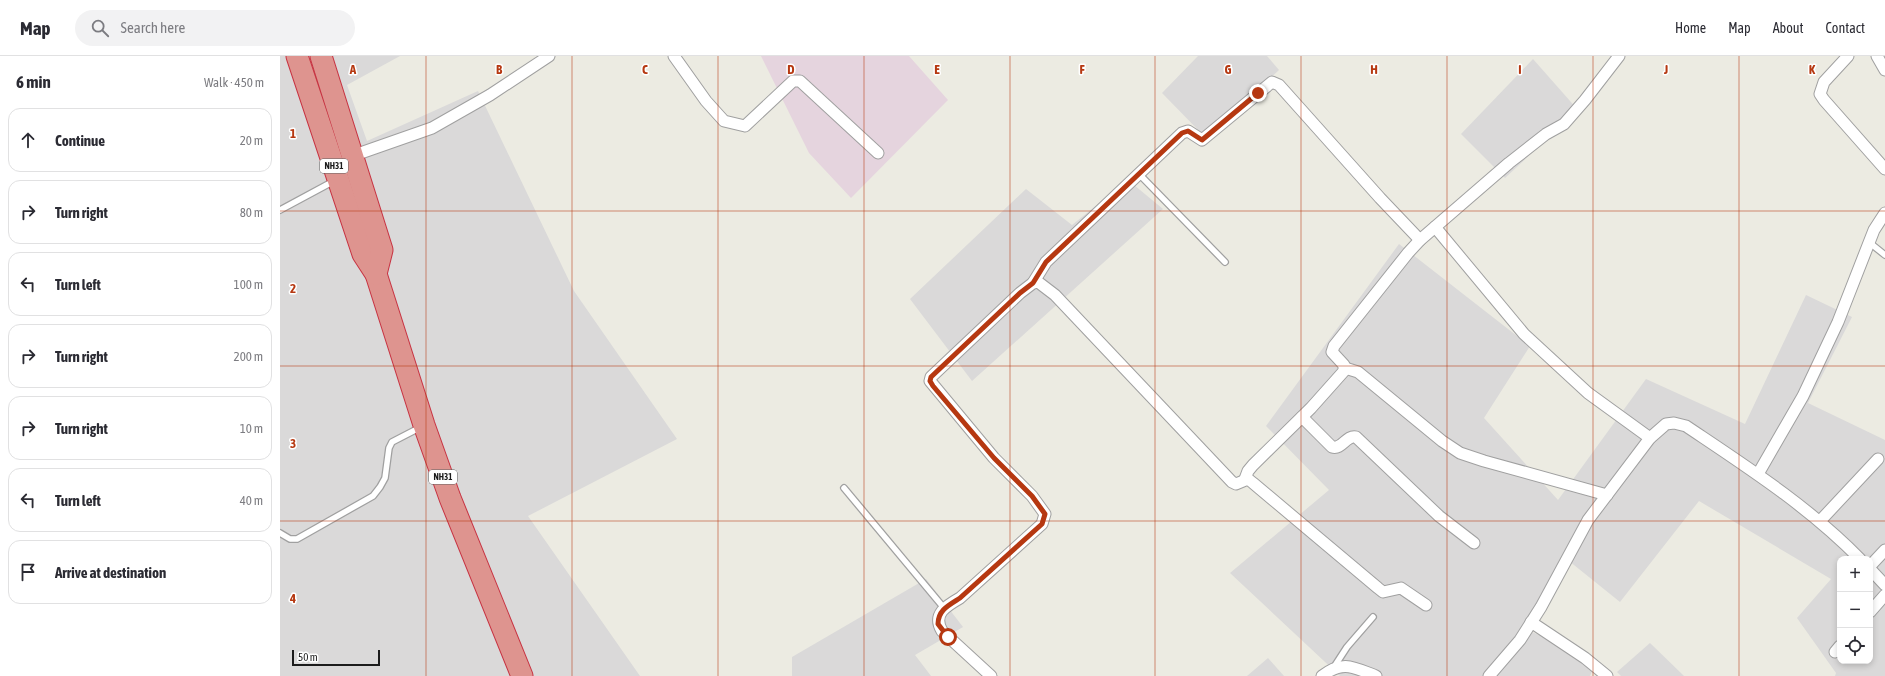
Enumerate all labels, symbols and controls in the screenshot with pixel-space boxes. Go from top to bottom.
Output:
search box [75,10,355,46]
text: Map [20,17,51,39]
icon: search [89,17,111,39]
text: Search here [121,19,185,36]
text: Home [1675,20,1706,36]
text: Map [1728,20,1751,36]
text: About [1773,20,1804,36]
text: Contact [1826,20,1865,36]
text: A [349,62,357,77]
text: B [496,62,503,77]
text: C [642,62,648,77]
text: D [787,62,795,77]
text: E [934,62,940,77]
text: F [1079,62,1085,77]
text: G [1225,62,1232,77]
text: H [1370,62,1378,77]
text: I [1518,62,1522,77]
text: J [1663,62,1668,77]
text: K [1809,62,1816,77]
text: 6 min [16,72,51,92]
text: Walk · 450 m [204,75,264,90]
route end [1249,84,1267,102]
text: 1 [290,126,296,141]
icon: ahead [17,129,39,151]
text: Continue [55,132,105,149]
text: 20 m [240,133,263,148]
road number: NH31 [320,159,348,173]
icon: right [17,201,39,223]
text: Turn right [55,204,108,221]
text: 80 m [240,205,263,220]
icon: left [17,273,39,295]
text: Turn left [55,276,101,293]
text: 100 m [234,277,263,292]
text: 2 [290,281,296,296]
icon: right [17,345,39,367]
text: Turn right [55,348,108,365]
text: 200 m [234,349,263,364]
icon: right [17,417,39,439]
text: Turn right [55,420,108,437]
text: 10 m [240,421,263,436]
text: 3 [290,436,296,451]
road number: NH31 [429,470,457,484]
icon: left [17,489,39,511]
text: Turn left [55,492,101,509]
text: 40 m [240,493,263,508]
map controls [1837,556,1873,664]
button: + [1837,556,1873,592]
icon: arrive [17,561,39,583]
text: Arrive at destination [55,564,166,581]
text: 4 [289,591,296,606]
button: − [1837,592,1873,628]
route start [939,628,957,646]
button: locate [1837,628,1873,664]
scale bar [292,648,380,667]
text: 50 m [298,651,318,663]

